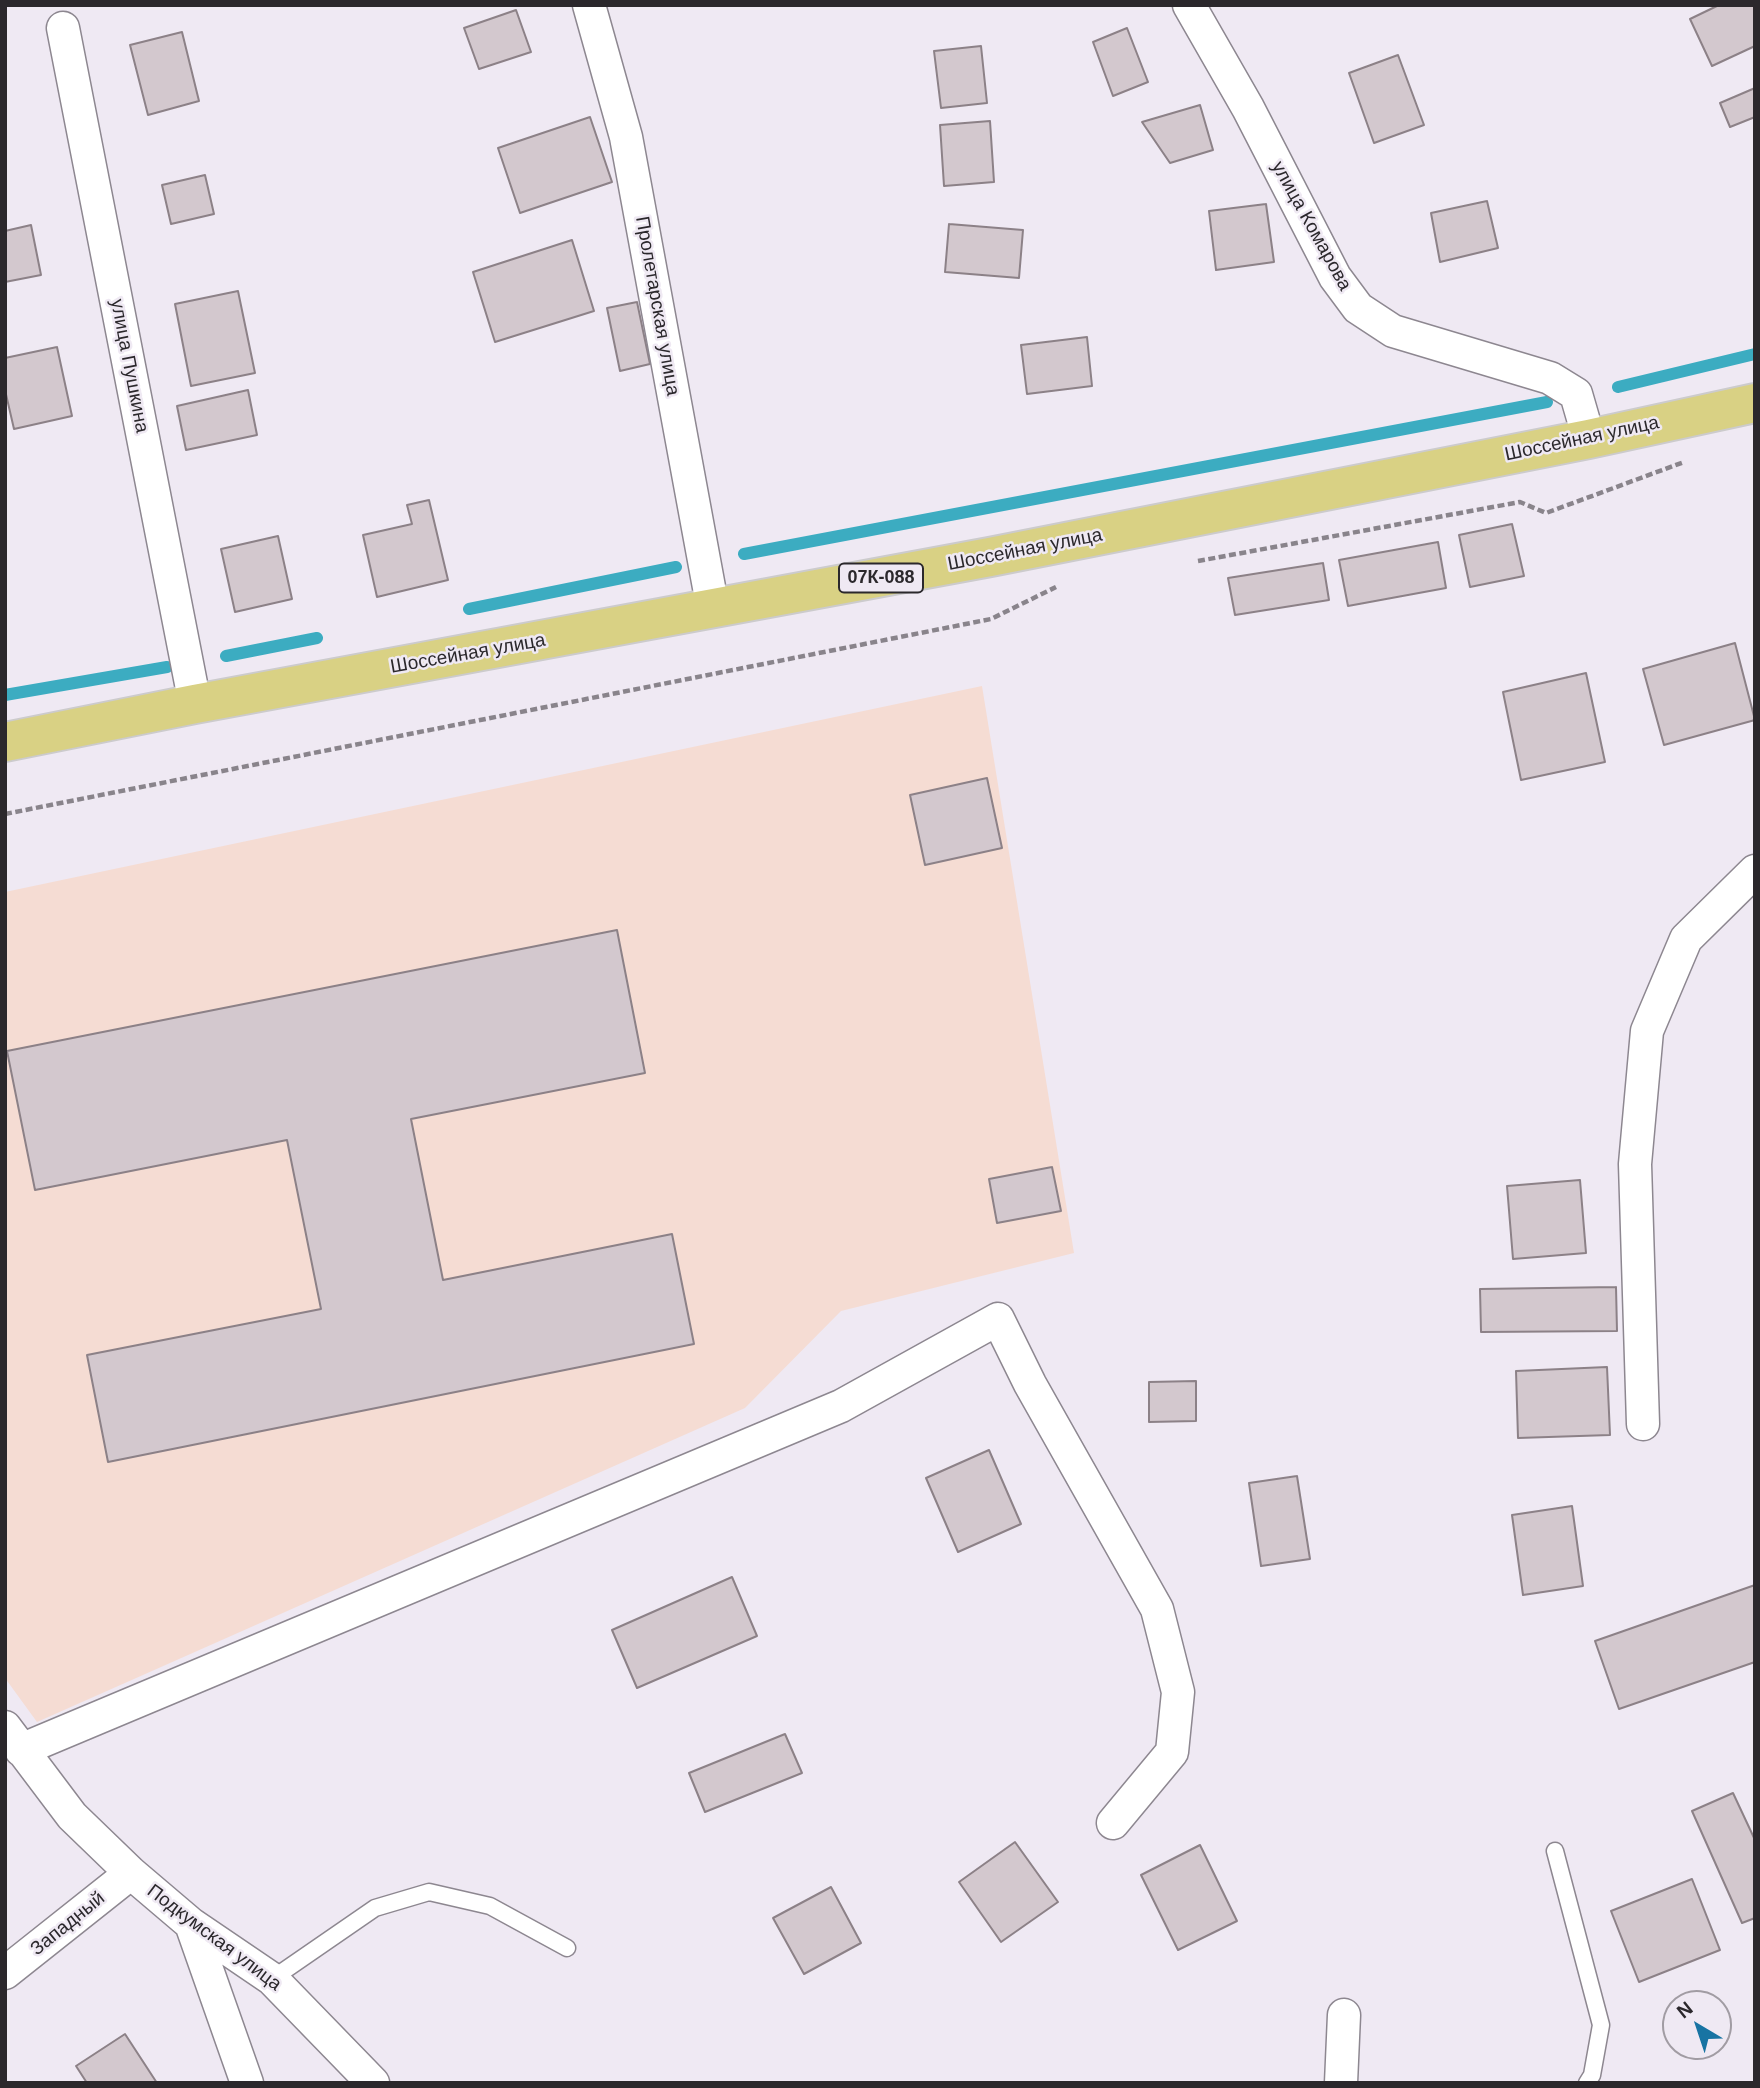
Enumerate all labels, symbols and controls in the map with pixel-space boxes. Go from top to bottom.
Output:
street label: улица Комарова [1266,157,1356,295]
street label: Пролетарская улица [630,215,684,397]
street label: улица Пушкина [105,297,153,435]
street label: Шоссейная улица [1503,412,1661,466]
street label: Шоссейная улица [946,524,1104,576]
road number: 07К-088 [839,564,923,592]
street label: Шоссейная улица [389,629,547,679]
street label: Подкумская улица [142,1880,286,1996]
street label: Западный [26,1887,110,1961]
north arrow [1662,1990,1732,2060]
text: N [1673,1997,1697,2022]

